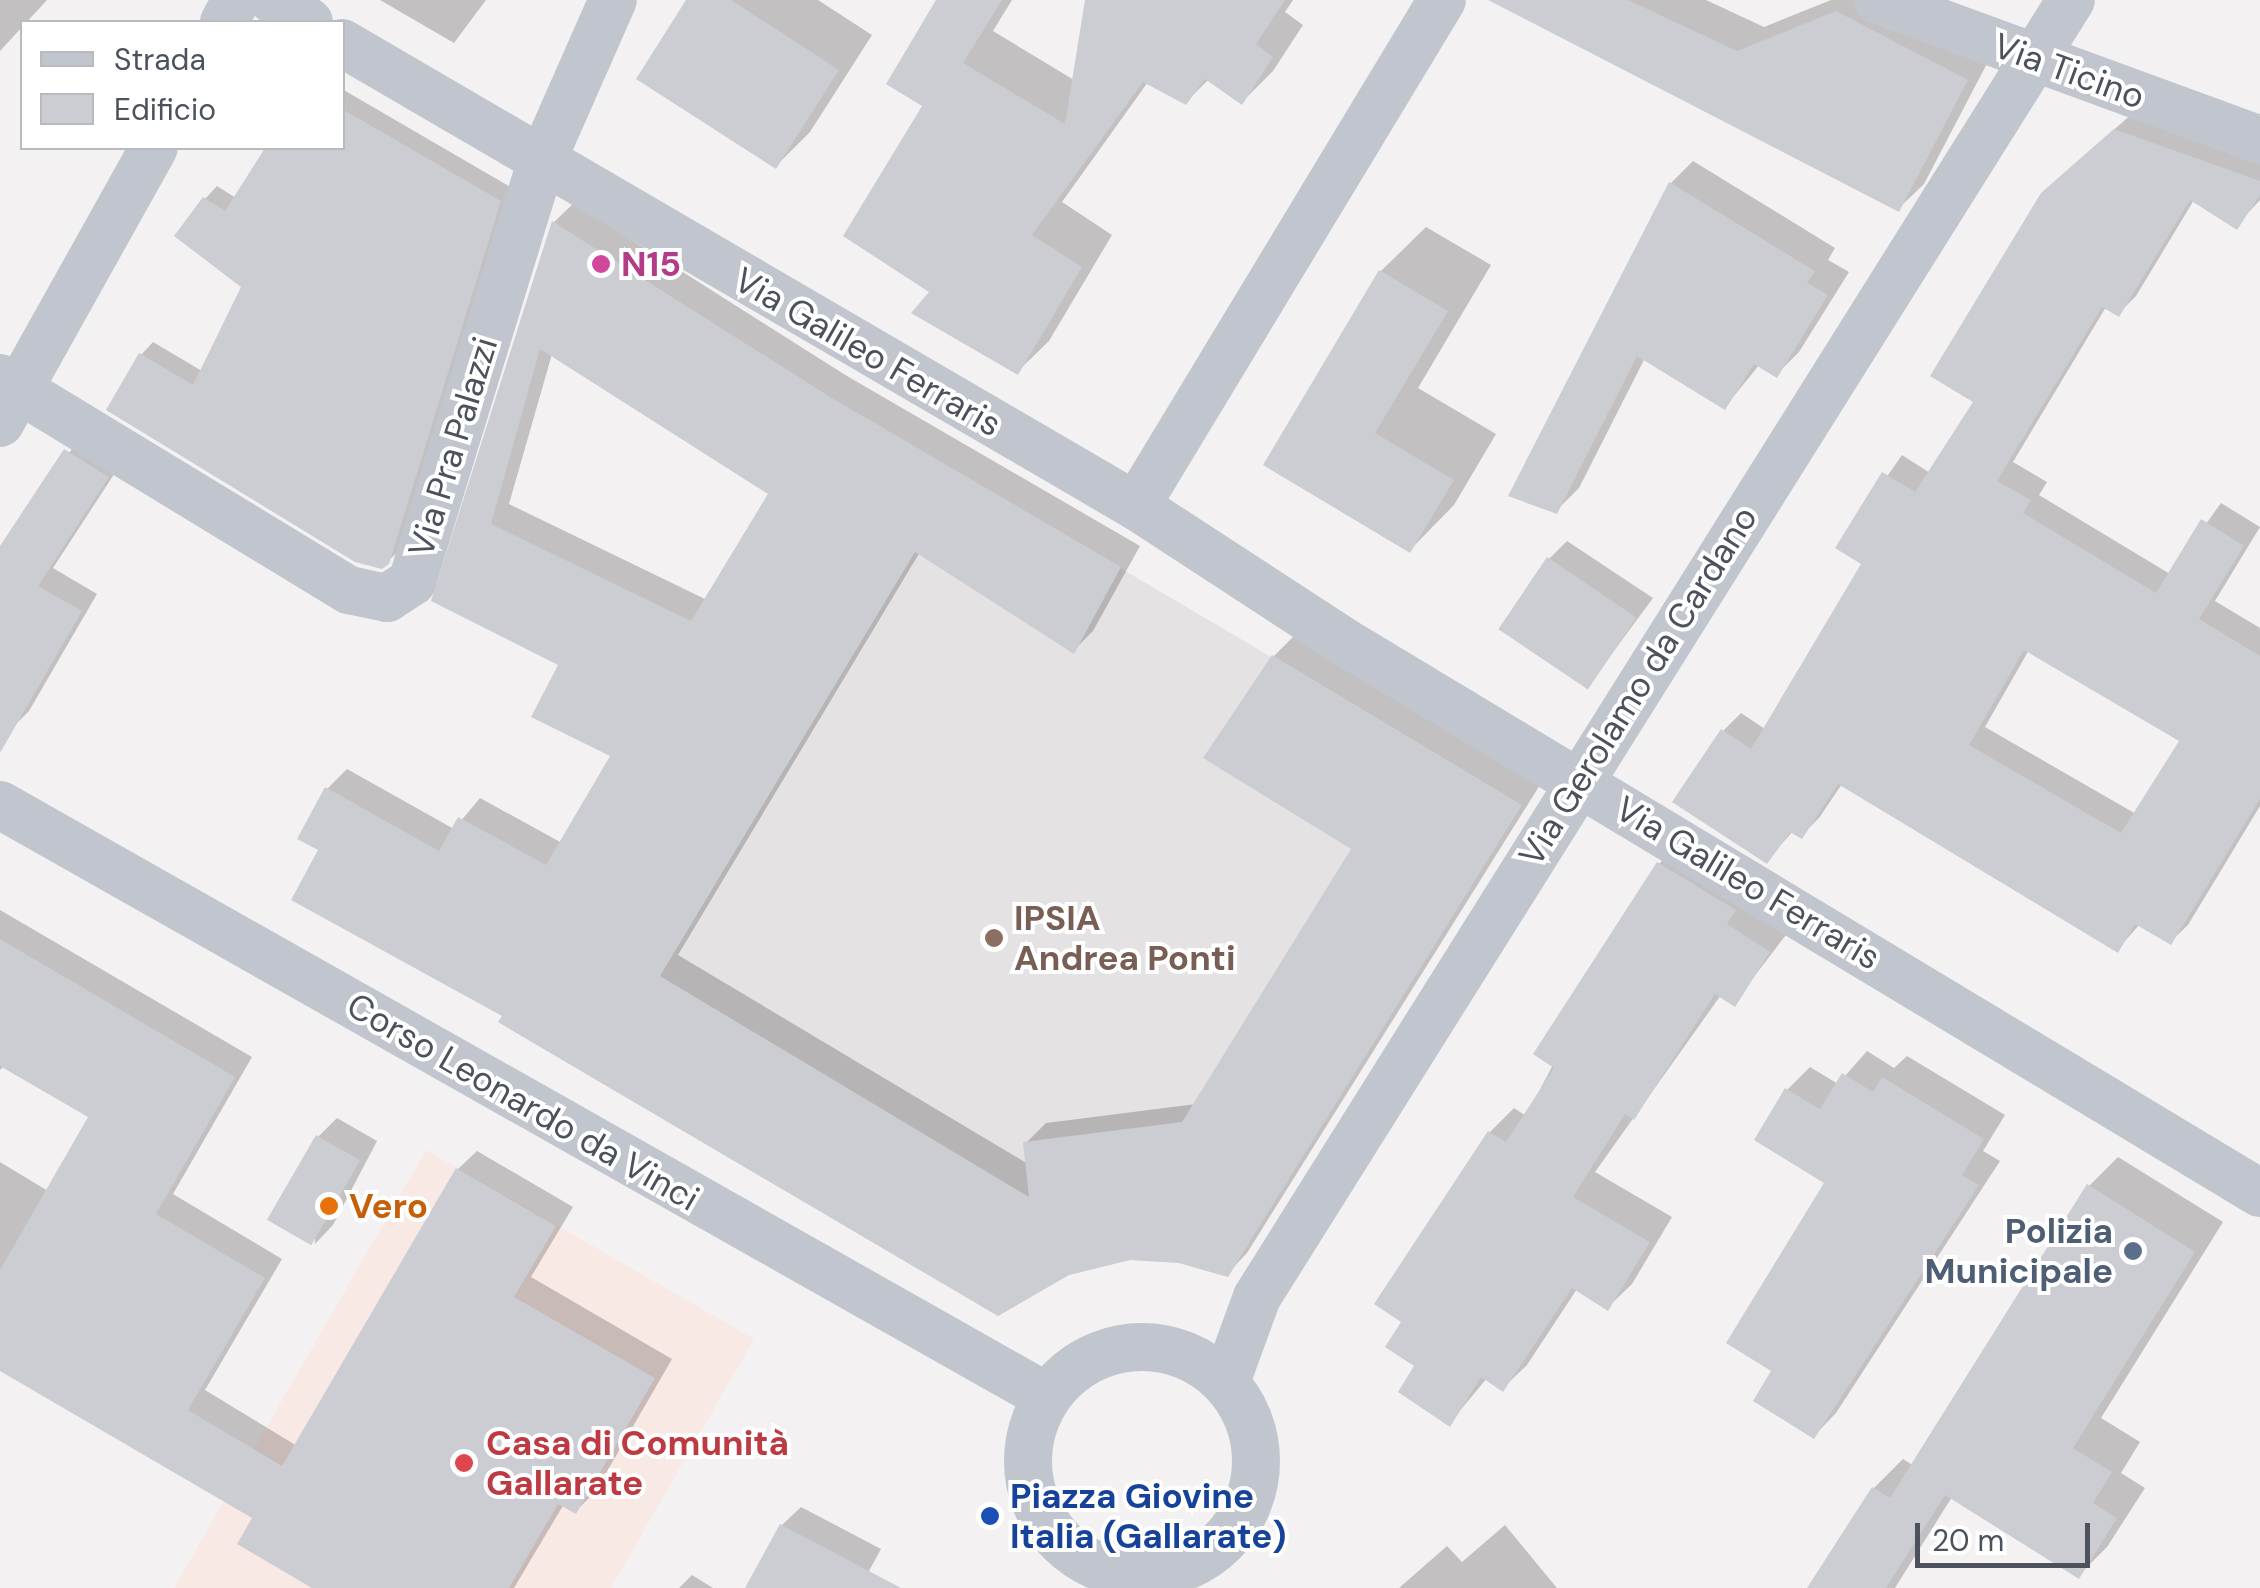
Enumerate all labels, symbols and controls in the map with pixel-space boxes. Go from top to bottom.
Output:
legend [20,20,345,150]
street label: Via Ticino [1988,24,2150,118]
text: Strada [114,40,206,79]
text: Edificio [114,90,216,129]
place label: N15 [621,243,681,285]
marker: N15 [590,253,612,275]
street label: Via Galileo Ferraris [727,258,1009,446]
street label: Via Pra Palazzi [400,332,506,562]
street label: Via Gerolamo da Cardano [1510,498,1766,874]
street label: Via Galileo Ferraris [1608,787,1888,979]
place label: IPSIA Andrea Ponti [1014,897,1235,979]
marker: IPSIA Andrea Ponti [983,927,1005,949]
street label: Corso Leonardo da Vinci [340,984,706,1220]
place label: Vero [349,1185,428,1227]
marker: Vero [318,1195,340,1217]
place label: Polizia Municipale [1925,1210,2113,1292]
marker: Polizia Municipale [2122,1240,2144,1262]
place label: Casa di Comunità Gallarate [486,1422,789,1504]
marker: Casa di Comunità Gallarate [451,1450,477,1476]
place label: Piazza Giovine Italia (Gallarate) [1010,1475,1287,1557]
scale bar [1920,1503,2095,1565]
marker: Piazza Giovine Italia (Gallarate) [979,1505,1001,1527]
text: 20 m [1932,1521,2004,1560]

